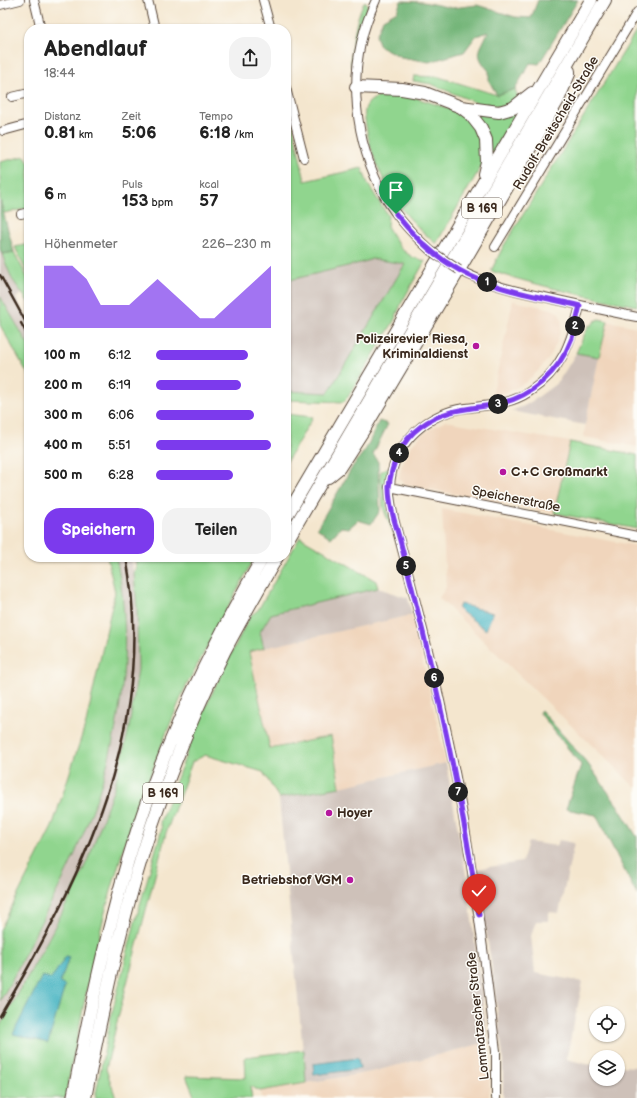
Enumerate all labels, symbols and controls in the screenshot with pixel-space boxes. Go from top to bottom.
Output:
text: Abendlauf [44,36,147,63]
button: share [229,37,271,79]
street label: Rudolf-Breitscheid-Straße [510,53,602,193]
text: 18:44 [44,65,75,81]
text: Distanz [44,110,81,123]
text: Zeit [122,110,141,123]
text: Tempo [199,110,233,123]
text: 0.81 [44,123,76,143]
text: 5:06 [122,123,156,143]
text: 6:18 [199,123,231,143]
text: km [76,128,93,141]
text: /km [231,128,254,141]
pin [379,173,413,214]
text: Puls [122,178,143,191]
text: kcal [199,178,219,191]
icon: arrive [385,179,407,201]
text: 6 [44,184,54,204]
text: m [54,189,66,202]
text: 153 [122,191,149,211]
text: 57 [199,191,219,211]
text: bpm [149,196,173,209]
road number: B 169 [462,198,502,218]
text: Höhenmeter [44,236,118,252]
text: 226–230 m [202,236,271,252]
pin: 1 [477,272,497,292]
text: 1 [485,275,489,288]
pin: 2 [565,316,585,336]
text: 2 [572,319,578,332]
place label: Polizeirevier Riesa, Kriminaldienst [356,331,469,362]
marker: Polizeirevier Riesa, Kriminaldienst [471,341,481,351]
text: 100 m [44,347,80,363]
text: 6:12 [108,347,131,363]
text: 200 m [44,377,82,393]
text: 6:19 [108,377,131,393]
pin: 3 [488,394,508,414]
text: 3 [495,397,501,410]
text: 300 m [44,407,82,423]
text: 6:06 [108,407,134,423]
text: 400 m [44,437,82,453]
text: 5:51 [108,437,131,453]
pin: 4 [389,443,409,463]
text: 4 [396,446,402,459]
place label: C+C Großmarkt [511,464,608,480]
text: 500 m [44,467,82,483]
text: 6:28 [108,467,134,483]
marker: C+C Großmarkt [498,467,508,477]
street label: Speicherstraße [470,483,562,515]
button: Speichern [44,508,154,554]
button: Teilen [162,508,271,554]
pin: 5 [396,556,416,576]
text: 5 [403,559,409,572]
pin: 6 [424,668,444,688]
text: 6 [431,671,437,684]
pin: 7 [448,782,468,802]
road number: B 169 [143,783,183,803]
text: 7 [455,785,461,798]
place label: Hoyer [337,805,373,821]
marker: Hoyer [324,808,334,818]
place label: Betriebshof VGM [242,872,342,888]
pin [462,874,496,915]
marker: Betriebshof VGM [345,875,355,885]
icon: check [468,880,490,902]
street label: Lommatzscher Straße [463,951,493,1081]
map controls [589,1006,625,1086]
button: locate [589,1006,625,1042]
button: layers [589,1050,625,1086]

